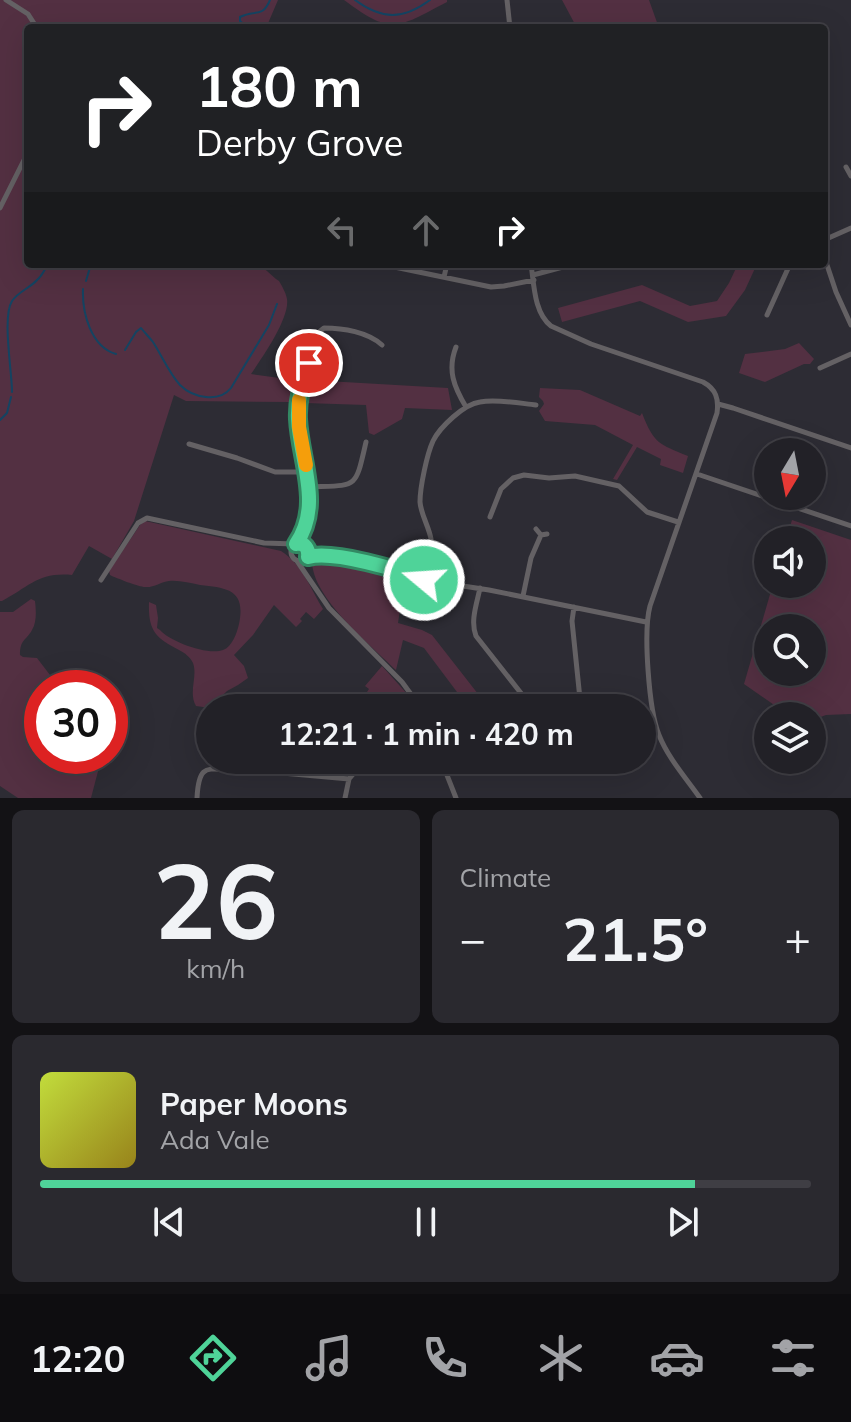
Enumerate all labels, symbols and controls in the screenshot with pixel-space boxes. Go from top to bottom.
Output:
text: 180 m [196,51,363,121]
icon: right [64,56,168,160]
text: Derby Grove [196,120,403,165]
icon: left [320,208,364,252]
icon: ahead [404,208,448,252]
icon: right [488,208,532,252]
pin [275,329,343,397]
icon: arrive [287,341,331,385]
north arrow [754,438,826,510]
map controls [754,438,826,774]
button: sound [754,526,826,598]
position arrow [382,538,466,622]
button: search [754,614,826,686]
speed limit sign: 30 [24,670,128,774]
button: layers [754,702,826,774]
text: 12:21 · 1 min · 420 m [278,715,574,753]
text: 26 [153,834,278,965]
text: Climate [460,861,551,894]
text: 21.5° [562,901,708,976]
text: − [460,911,486,966]
text: + [785,911,811,966]
text: km/h [186,952,245,985]
text: Paper Moons [160,1085,348,1123]
text: Ada Vale [160,1123,270,1156]
icon: previous [147,1200,191,1244]
icon: pause [404,1200,448,1244]
icon: next [661,1200,705,1244]
icon: directions [185,1330,241,1386]
icon: music [301,1330,357,1386]
icon: phone [417,1330,473,1386]
icon: climate [533,1330,589,1386]
icon: car [649,1330,705,1386]
icon: filters [765,1330,821,1386]
text: 12:20 [30,1336,125,1381]

